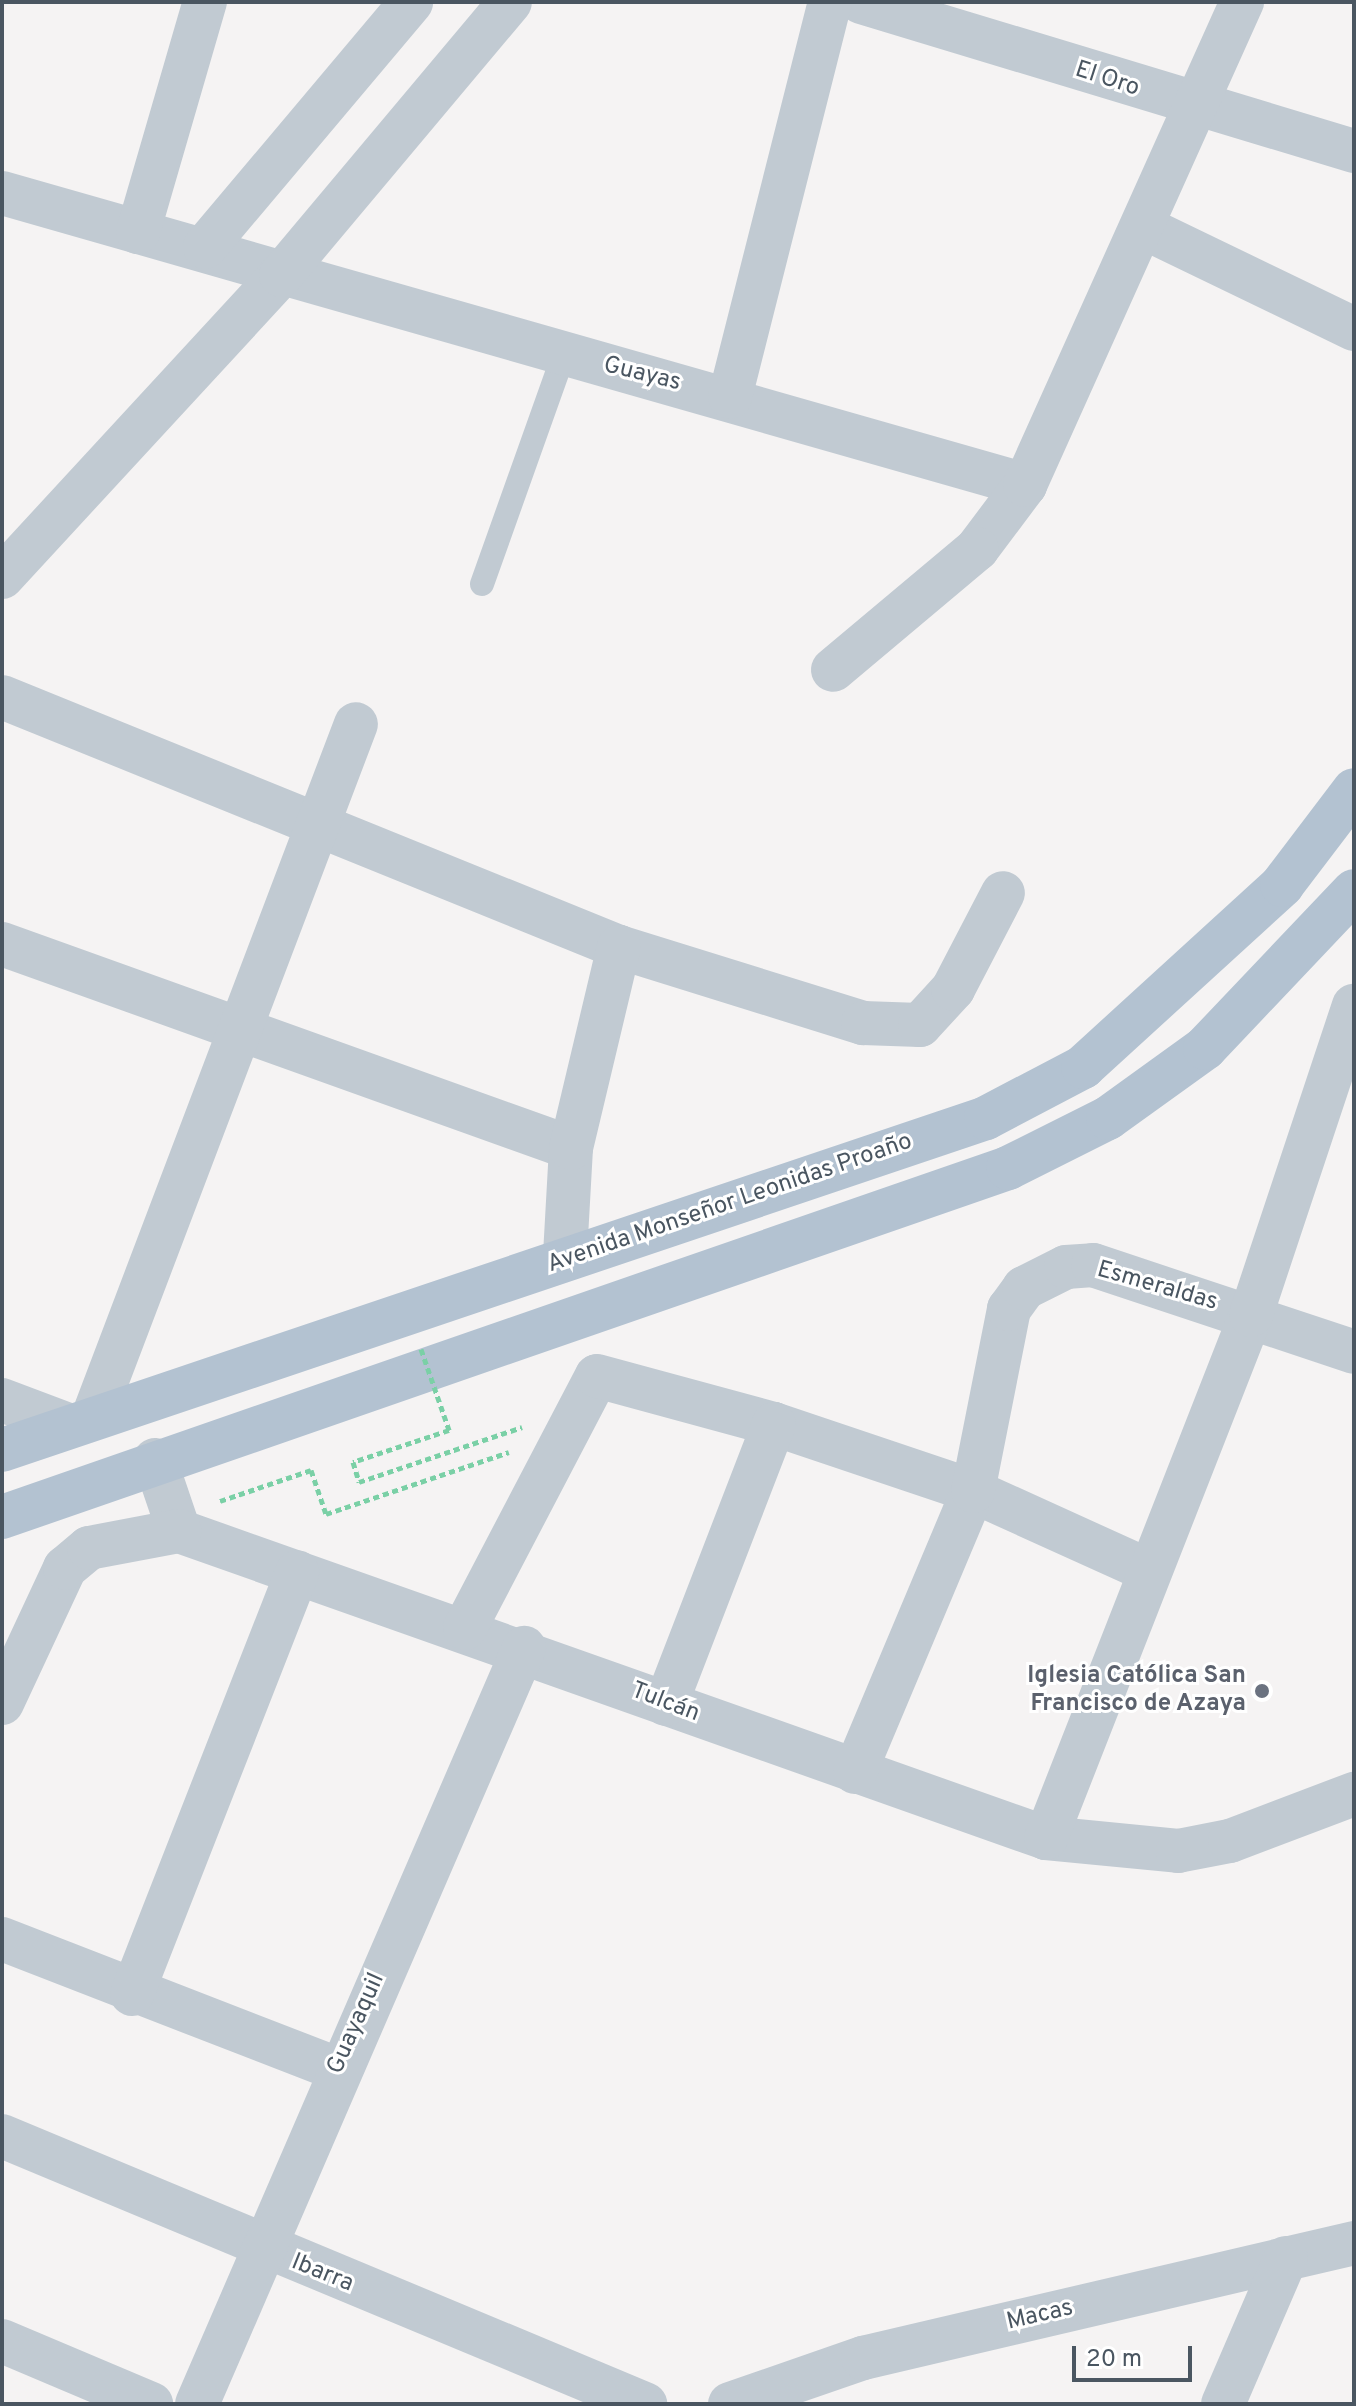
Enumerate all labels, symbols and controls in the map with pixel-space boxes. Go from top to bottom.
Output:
street label: El Oro [1071,56,1143,104]
street label: Guayas [600,351,684,399]
street label: Avenida Monseñor Leonidas Proaño [544,1128,916,1280]
street label: Esmeraldas [1093,1256,1221,1318]
place label: Iglesia Católica San Francisco de Azaya [1027,1663,1246,1719]
street label: Tulcán [627,1677,703,1729]
marker: Iglesia Católica San Francisco de Azaya [1253,1682,1271,1700]
street label: Guayaquil [322,1969,392,2079]
street label: Ibarra [287,2249,357,2299]
street label: Macas [1004,2294,1076,2338]
scale bar [1076,2330,1196,2380]
text: 20 m [1086,2345,1142,2375]

